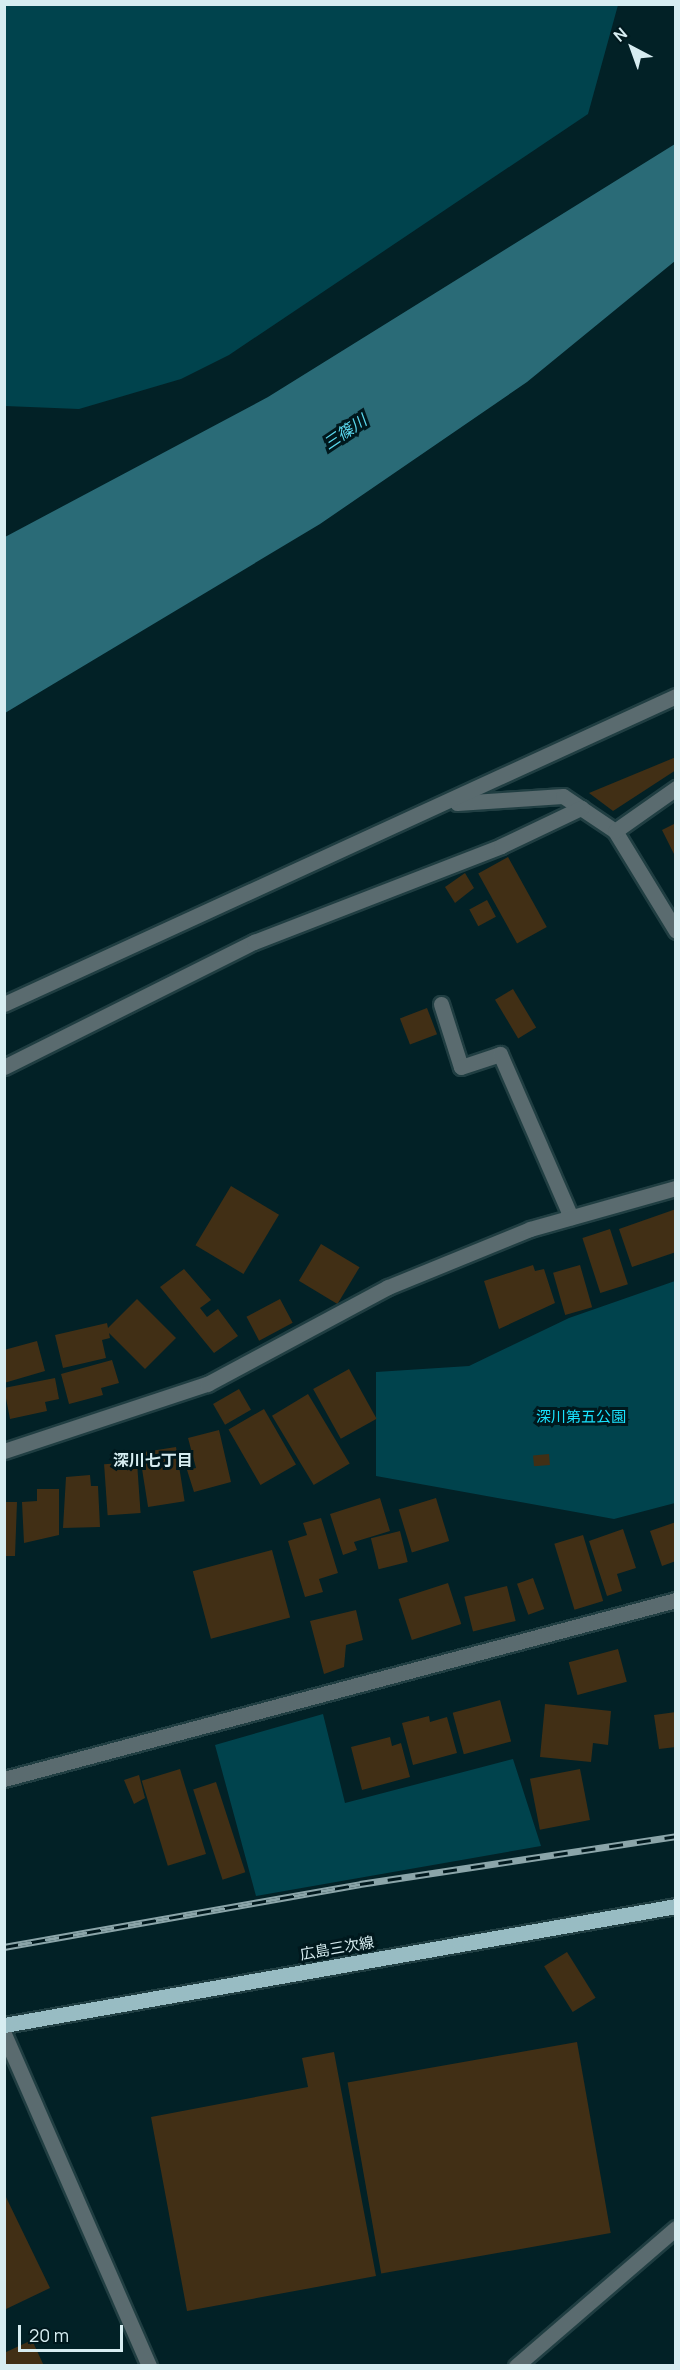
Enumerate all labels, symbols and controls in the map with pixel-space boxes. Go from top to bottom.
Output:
north arrow [602,18,662,78]
text: N [609,22,632,46]
water label: 三篠川 [320,411,370,453]
park label: 深川第五公園 [536,1408,626,1426]
district label: 深川七丁目 [113,1450,193,1470]
street label: 広島三次線 [299,1933,375,1963]
scale bar [21,2313,126,2351]
text: 20 m [29,2323,69,2347]

